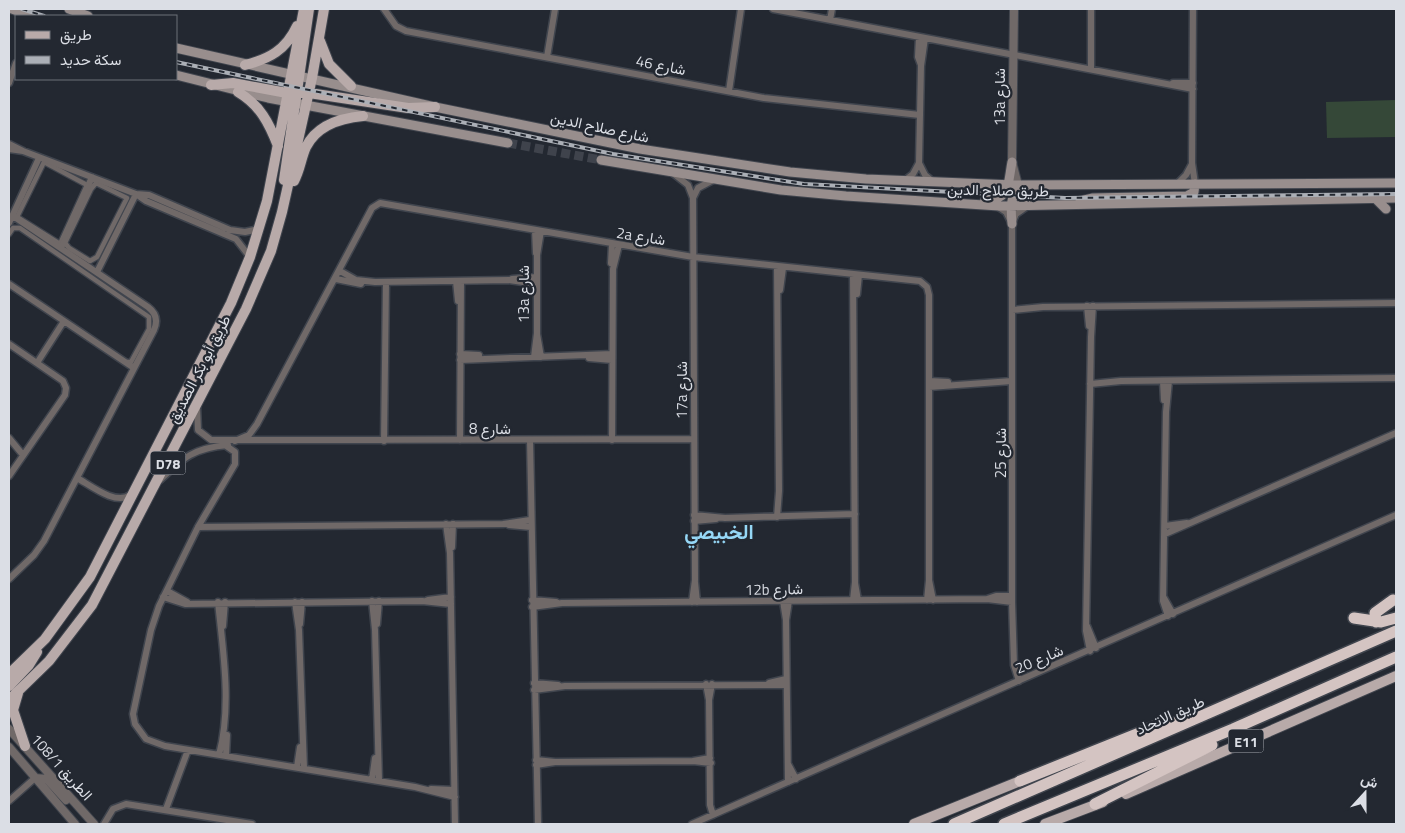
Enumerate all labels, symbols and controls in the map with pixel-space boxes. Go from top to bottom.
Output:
legend [15,15,178,80]
text: طريق [60,23,92,46]
text: سكة حديد [60,48,121,71]
street label: شارع 46 [634,49,688,81]
street label: 13a شارع [988,68,1011,126]
street label: شارع صلاح الدين [549,105,652,149]
street label: طريق صلاح الدين [947,178,1049,202]
street label: 2a شارع [615,221,667,251]
street label: 13a شارع [512,265,535,323]
street label: طريق أبو بكر الصديق [162,311,236,427]
street label: 17a شارع [670,361,693,419]
street label: شارع 8 [469,417,511,440]
street label: شارع 25 [989,428,1012,478]
road number: D78 [150,452,186,474]
district label: الخبيصي [684,516,754,549]
street label: 12b شارع [745,577,803,601]
street label: شارع 20 [1011,639,1067,679]
street label: طريق الاتحاد [1132,690,1208,740]
street label: 108/1 الطريق [26,728,98,806]
road number: E11 [1228,729,1264,752]
north arrow [1340,768,1390,818]
text: ش [1358,768,1382,793]

